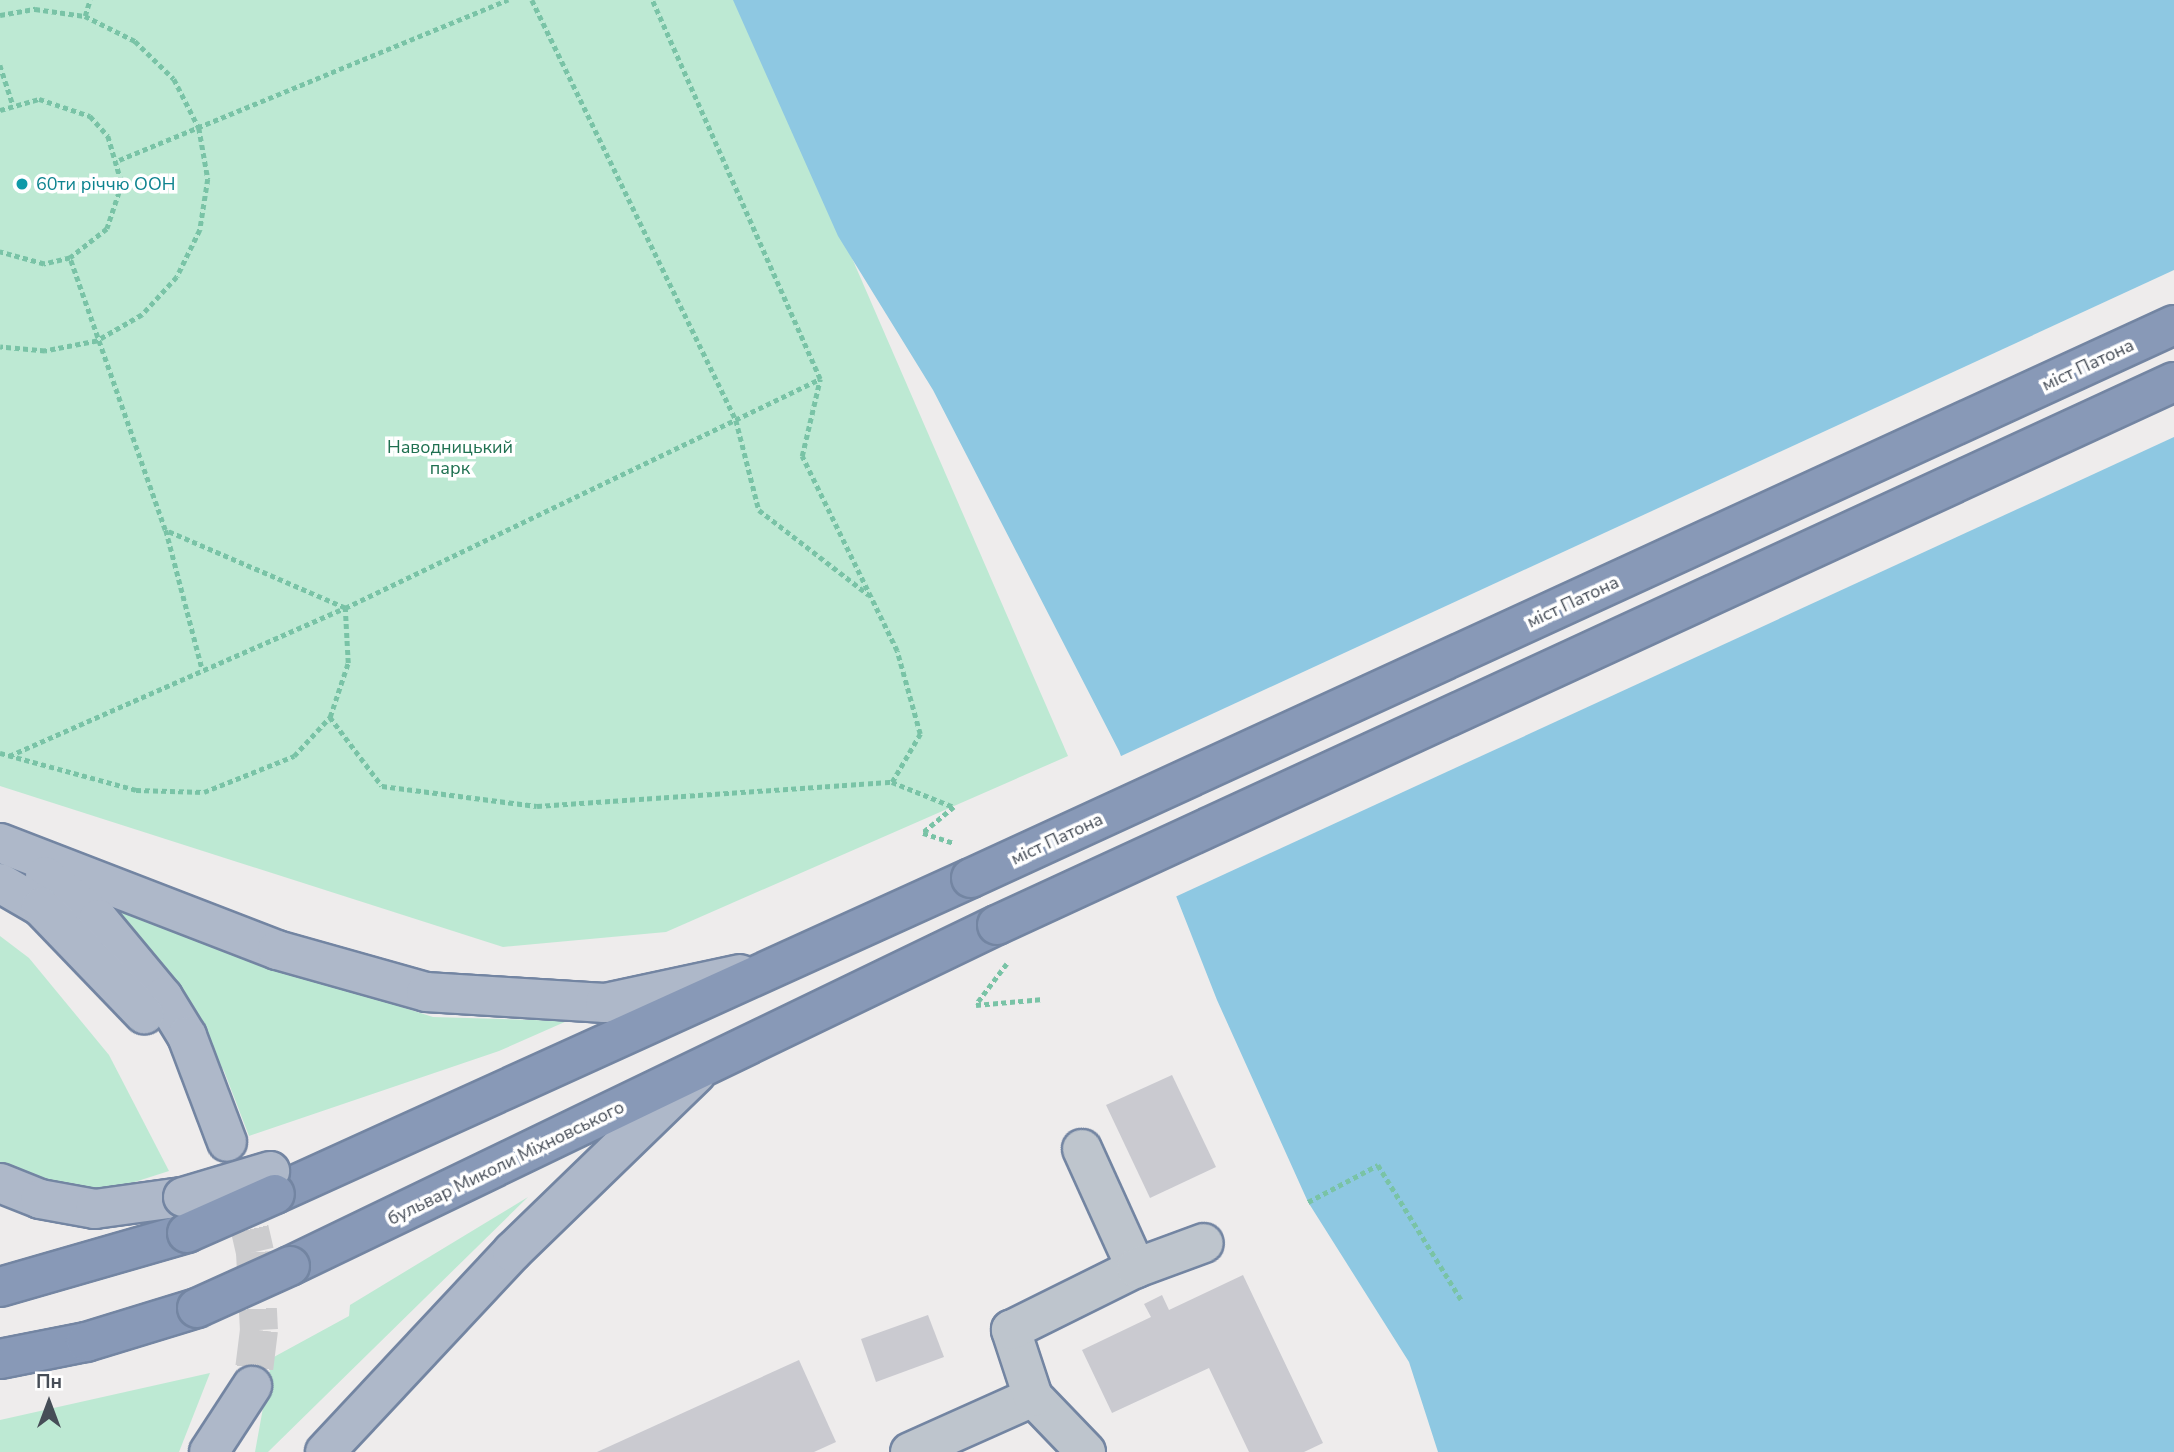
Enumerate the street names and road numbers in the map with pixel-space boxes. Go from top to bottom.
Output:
street label: міст Патона [2039,334,2137,396]
street label: міст Патона [1524,571,1622,633]
street label: міст Патона [1008,808,1106,870]
street label: бульвар Миколи Міхновського [384,1096,628,1230]

